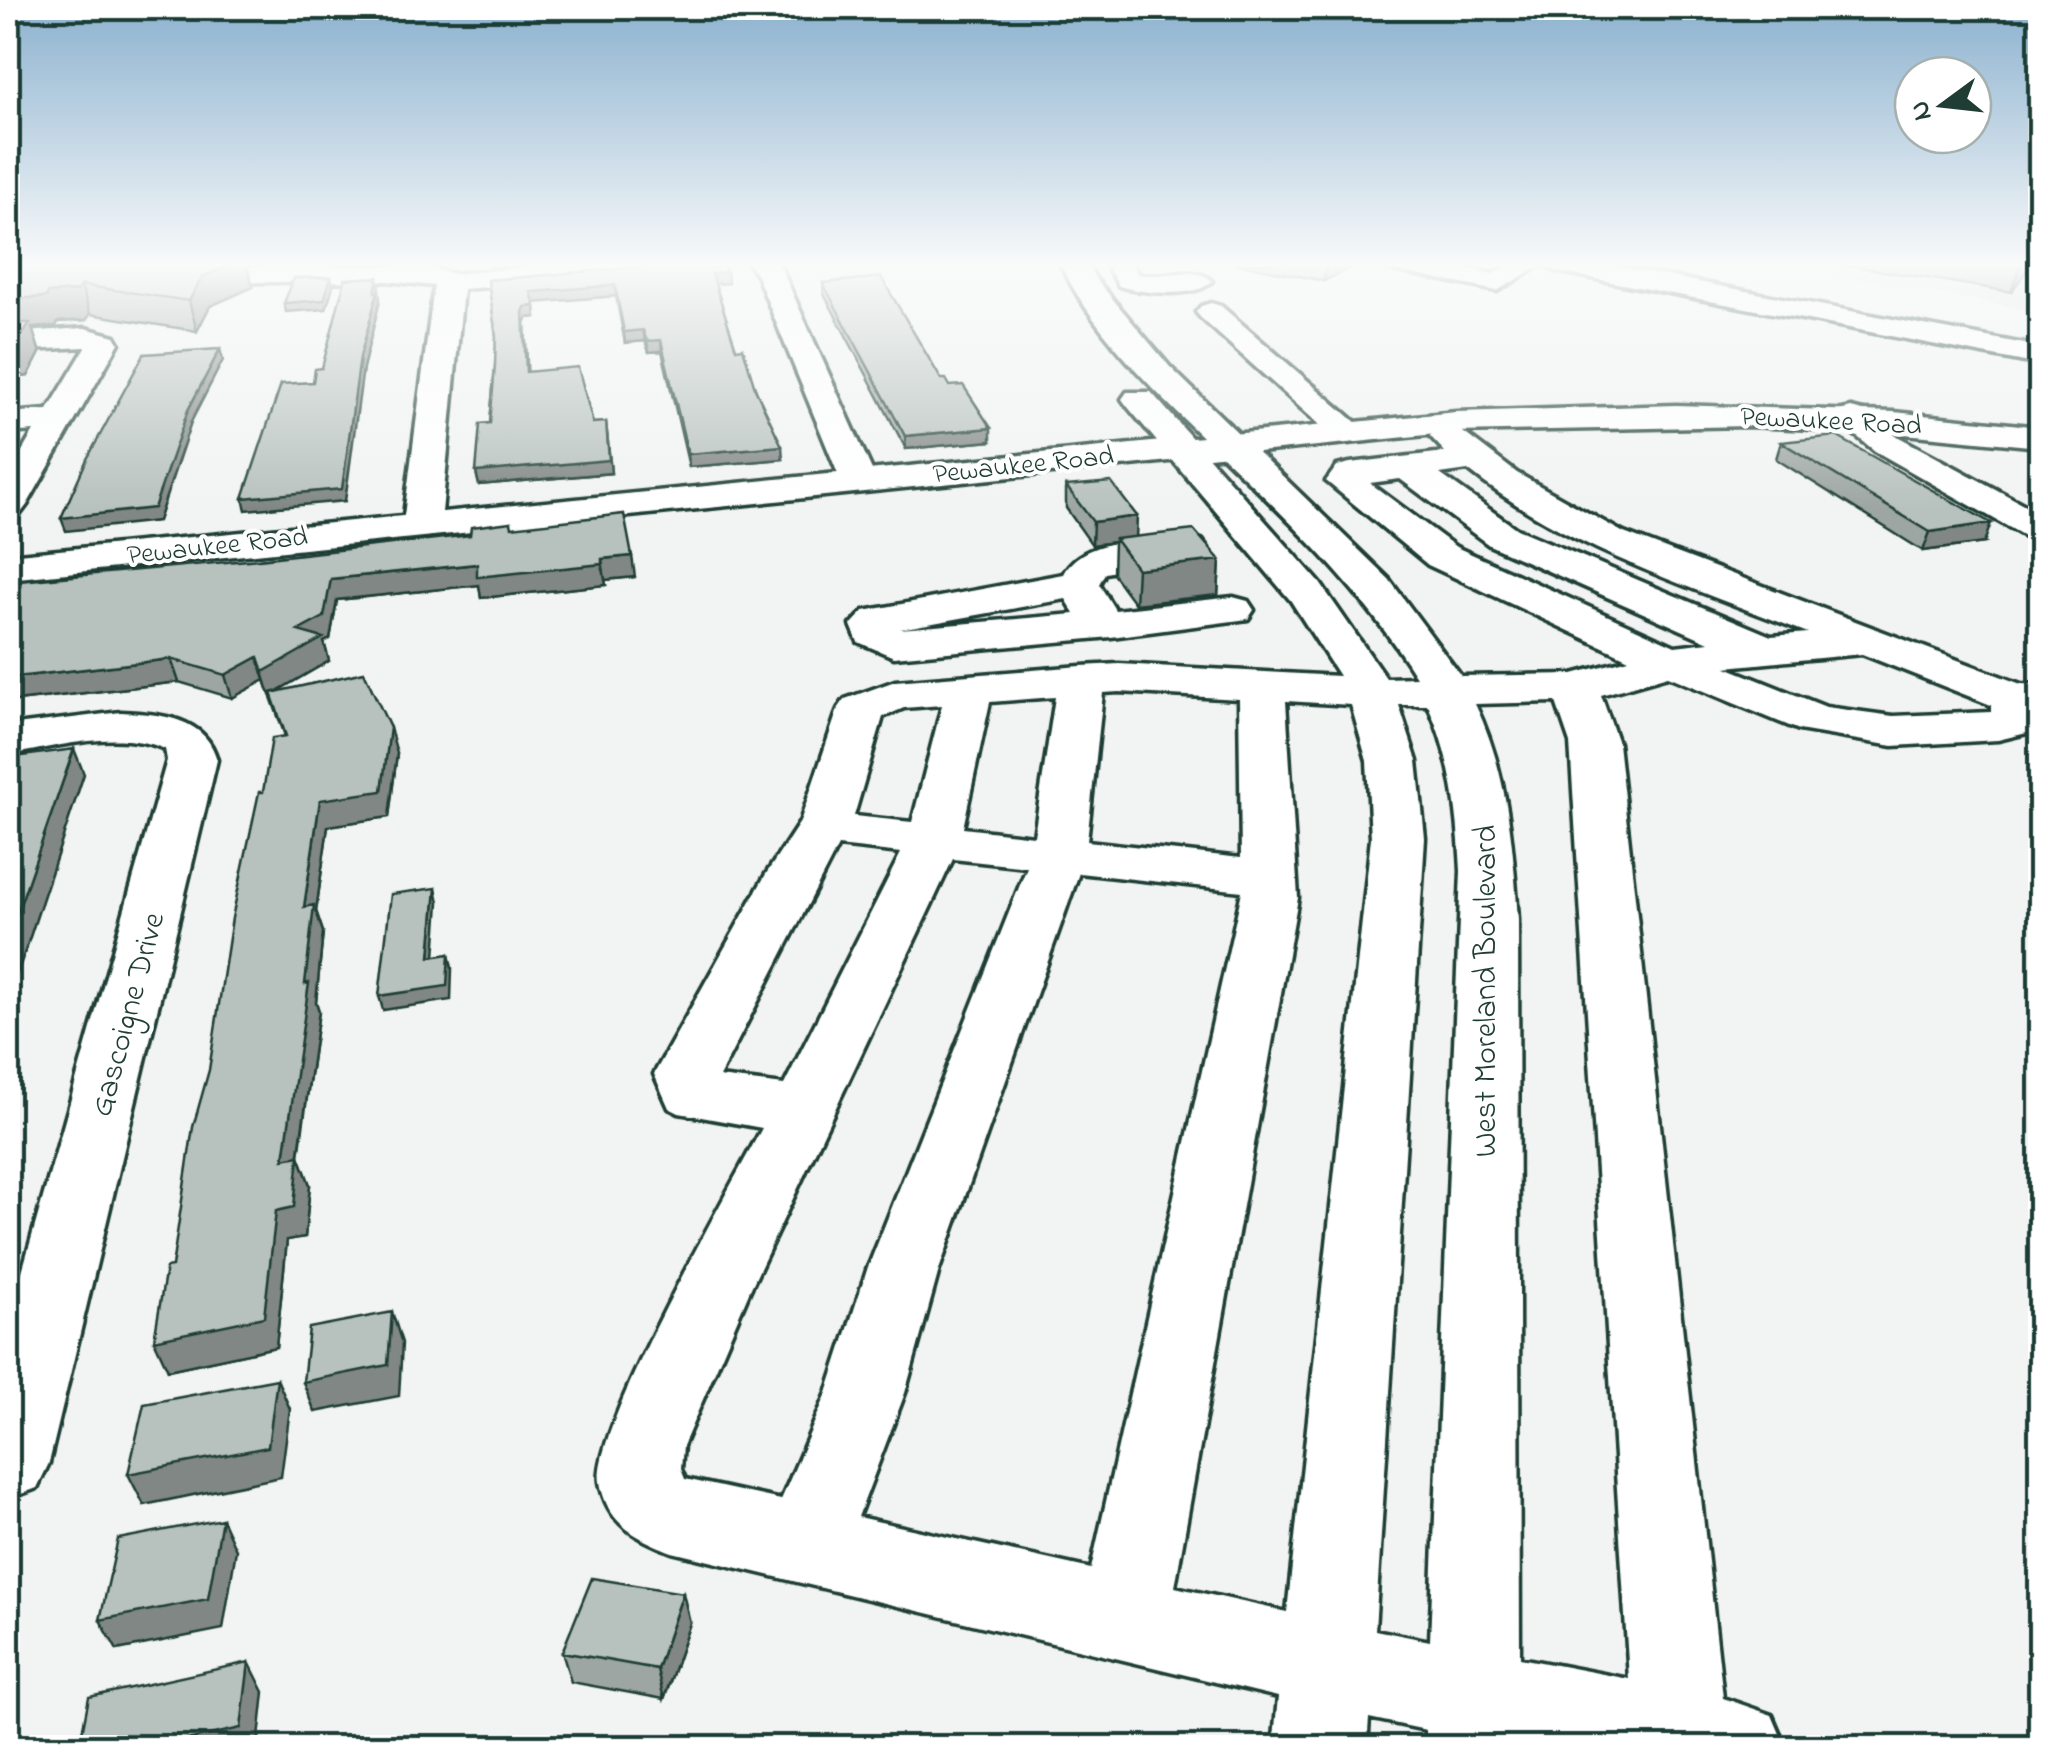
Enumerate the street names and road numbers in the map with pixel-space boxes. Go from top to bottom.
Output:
street label: Pewaukee Road [1739,397,1923,448]
street label: Pewaukee Road [931,437,1116,496]
street label: Pewaukee Road [125,518,310,577]
street label: West Moreland Boulevard [1464,825,1511,1157]
street label: Gascoigne Drive [80,907,179,1122]

